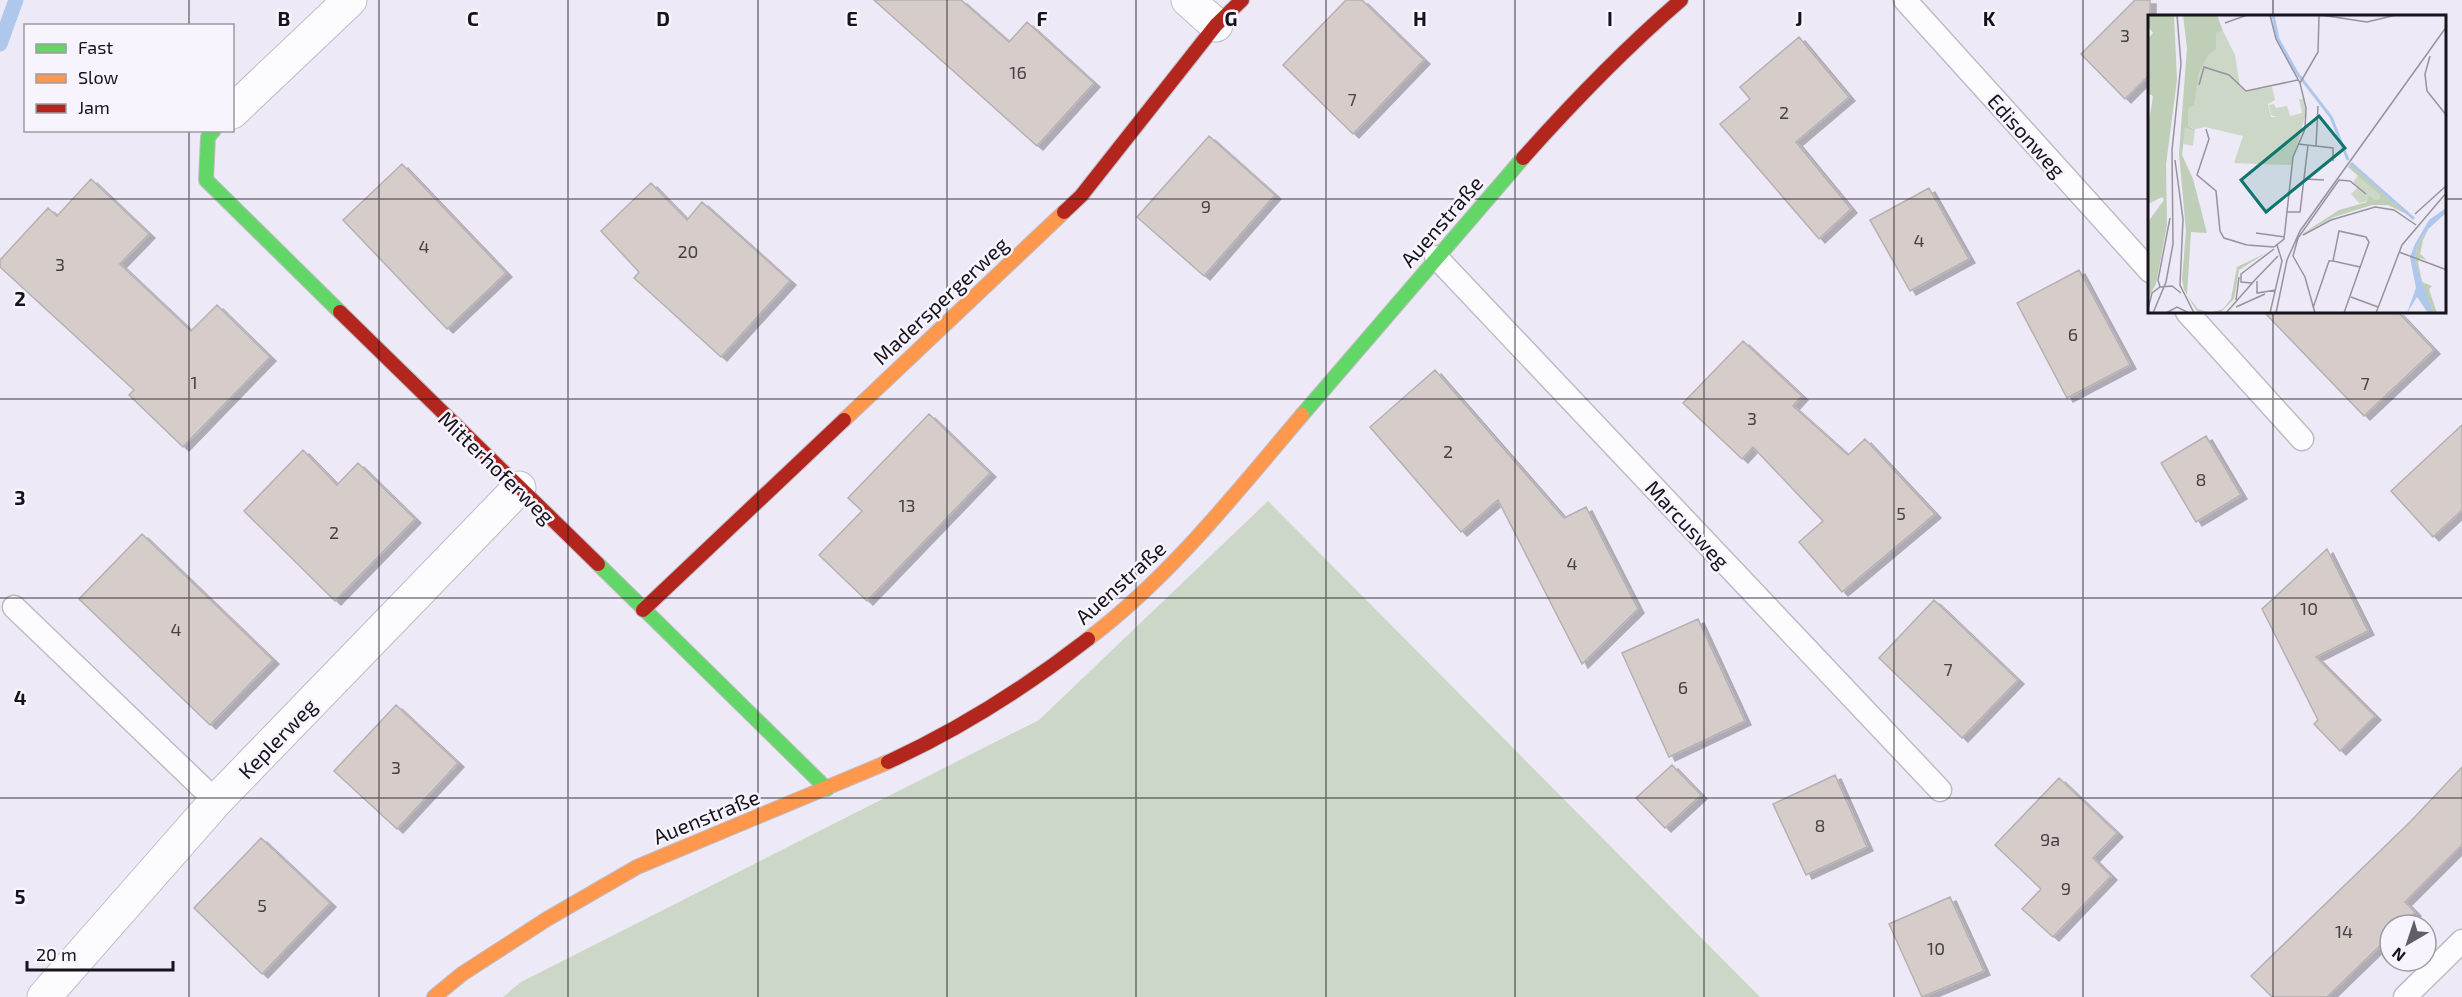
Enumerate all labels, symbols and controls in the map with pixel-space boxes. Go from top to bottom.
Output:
text: B [278,6,290,30]
text: C [467,6,479,30]
text: D [656,6,670,30]
text: E [846,6,858,30]
text: F [1036,6,1048,30]
text: G [1225,6,1237,30]
text: H [1413,6,1427,30]
text: I [1607,6,1613,30]
text: J [1795,6,1803,30]
text: K [1983,6,1996,30]
inset map [2148,15,2447,314]
legend [24,24,234,132]
house number: 3 [2120,24,2130,46]
text: Fast [78,36,113,58]
house number: 16 [1009,61,1027,83]
text: Slow [78,66,119,88]
house number: 7 [1347,88,1357,110]
street label: Edisonweg [1983,88,2071,182]
text: Jam [78,96,110,118]
house number: 2 [1779,101,1789,123]
street label: Auenstraße [1395,170,1487,272]
house number: 9 [1201,195,1211,217]
house number: 4 [1913,229,1925,251]
street label: Maderspergerweg [867,231,1013,369]
house number: 4 [418,235,430,257]
house number: 20 [678,240,698,262]
house number: 3 [55,253,65,275]
text: 2 [14,286,26,310]
house number: 6 [2068,323,2078,345]
house number: 1 [190,371,198,393]
house number: 7 [2360,372,2370,394]
street label: Mitterhoferweg [434,405,560,529]
house number: 3 [1747,407,1757,429]
house number: 2 [1443,440,1453,462]
house number: 8 [2196,468,2206,490]
street label: Marcusweg [1641,475,1735,573]
text: 3 [14,485,26,509]
house number: 13 [898,494,916,516]
house number: 5 [1896,502,1906,524]
house number: 2 [329,521,339,543]
street label: Auenstraße [1070,535,1170,629]
house number: 4 [1566,552,1578,574]
house number: 10 [2300,597,2318,619]
house number: 4 [170,618,182,640]
house number: 7 [1943,658,1953,680]
house number: 6 [1678,676,1688,698]
text: 4 [14,685,27,709]
street label: Keplerweg [233,693,322,783]
house number: 3 [391,756,401,778]
street label: Auenstraße [649,783,763,849]
house number: 8 [1815,814,1825,836]
house number: 9a [2040,828,2060,850]
house number: 9 [2061,877,2071,899]
text: 5 [14,884,26,908]
house number: 5 [257,894,267,916]
north arrow [2378,913,2438,973]
house number: 14 [2335,920,2353,942]
scale bar [27,934,172,972]
house number: 10 [1927,937,1945,959]
text: 20 m [36,943,77,965]
text: N [2388,944,2409,966]

